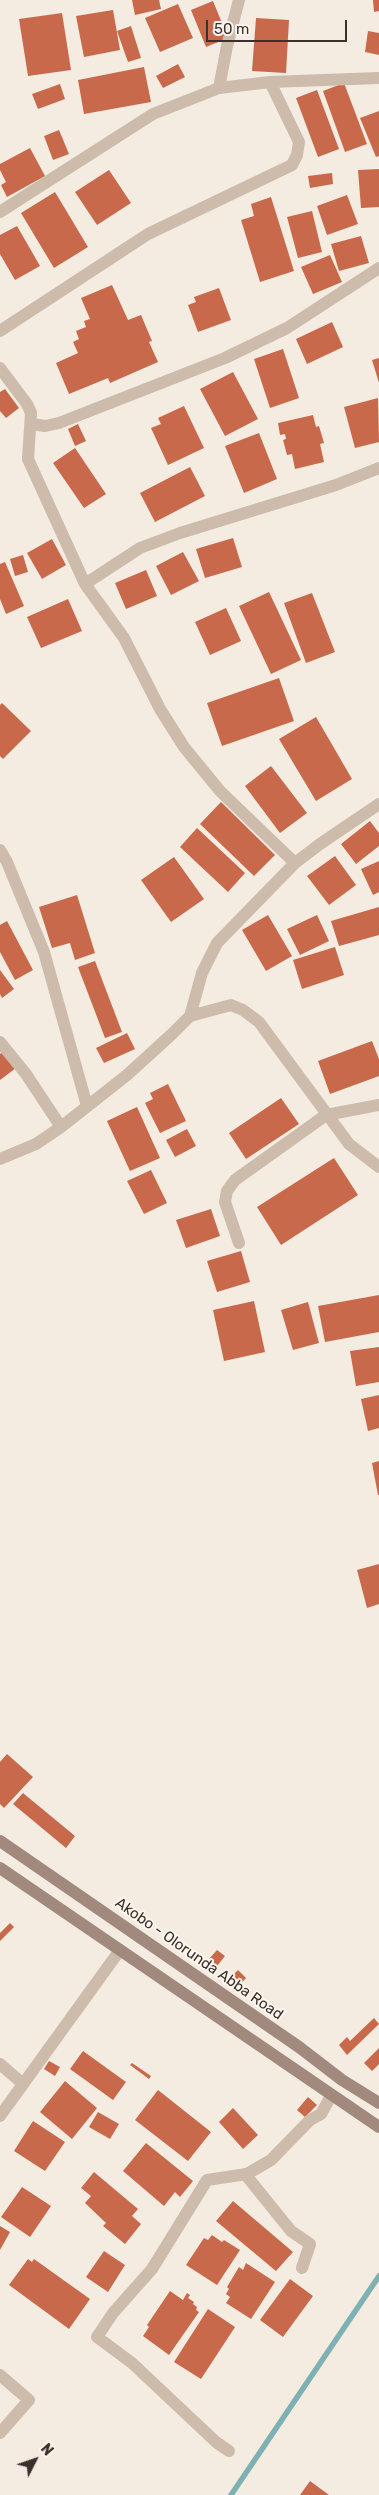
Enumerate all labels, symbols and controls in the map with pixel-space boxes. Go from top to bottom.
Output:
scale bar [209,10,350,42]
text: 50 m [214,20,249,38]
street label: Akobo - Olorunda Abba Road [112,1894,286,2024]
north arrow [10,2435,60,2485]
text: N [37,2440,56,2459]

